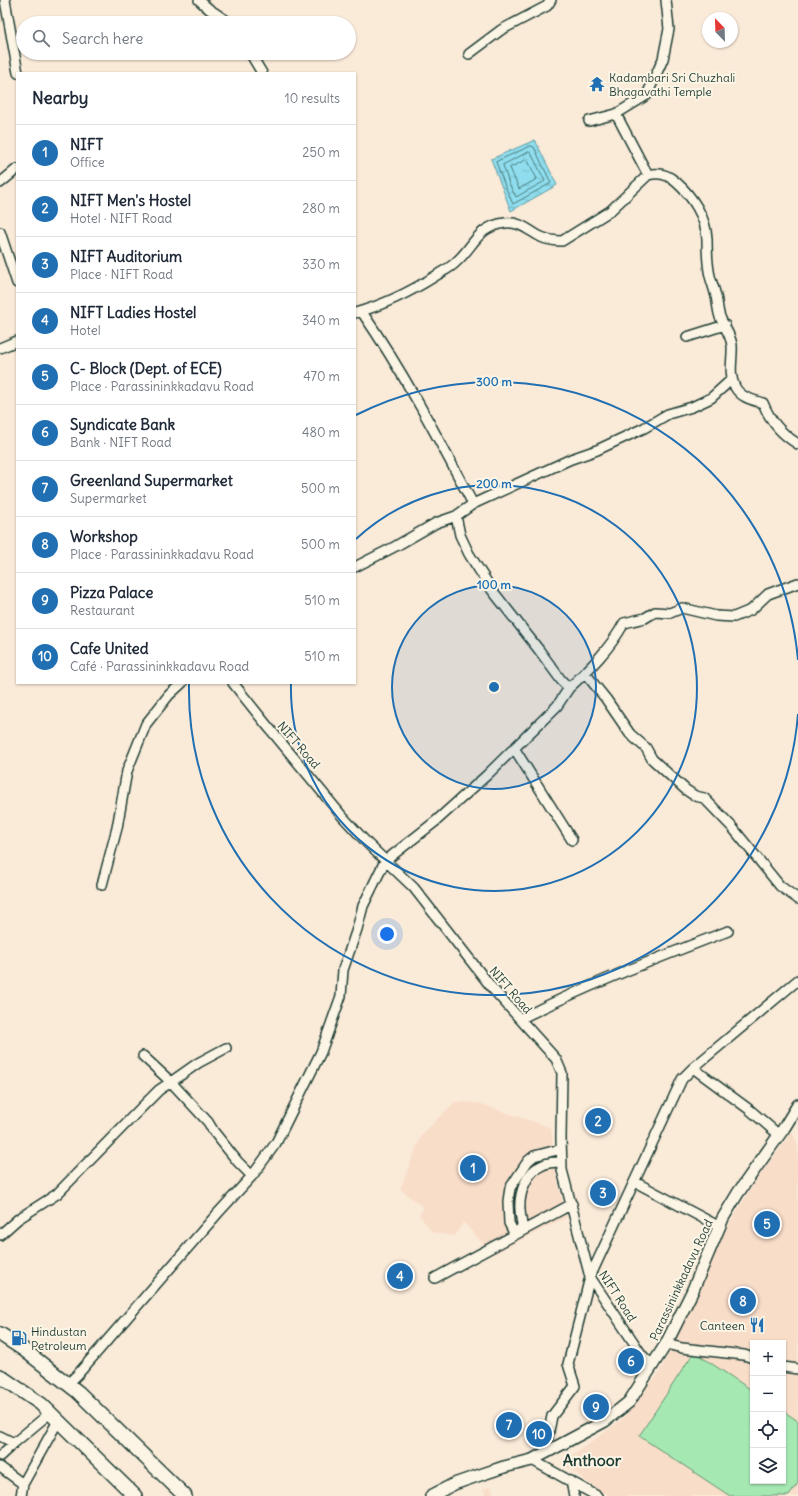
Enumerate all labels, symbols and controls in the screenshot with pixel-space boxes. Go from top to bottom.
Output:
north arrow [702,12,738,48]
search box [16,16,356,60]
icon: search [30,27,52,49]
text: Search here [62,29,143,48]
place label: Kadambari Sri Chuzhali Bhagavathi Temple [609,70,735,99]
temple icon: Kadambari Sri Chuzhali Bhagavathi Temple [588,75,606,93]
text: Nearby [32,87,88,109]
text: 10 results [285,90,340,107]
text: NIFT [70,135,103,154]
text: 1 [42,144,48,161]
text: 250 m [302,144,340,161]
text: Office [70,154,105,171]
text: NIFT Men's Hostel [70,191,191,210]
text: 2 [41,200,49,217]
text: 280 m [302,200,340,217]
text: Hotel · NIFT Road [70,210,172,227]
text: NIFT Auditorium [70,247,182,266]
text: 3 [41,256,49,273]
text: 330 m [302,256,340,273]
text: Place · NIFT Road [70,266,173,283]
text: NIFT Ladies Hostel [70,303,196,322]
text: 4 [41,312,49,329]
text: 340 m [302,312,340,329]
text: Hotel [70,322,101,339]
text: C- Block (Dept. of ECE) [70,359,222,378]
text: 5 [41,368,49,385]
text: 470 m [303,368,340,385]
text: 300 m [476,374,512,389]
text: Place · Parassininkkadavu Road [70,378,254,395]
text: Syndicate Bank [70,415,175,434]
text: 6 [41,424,49,441]
text: 480 m [302,424,340,441]
text: Bank · NIFT Road [70,434,172,451]
text: Greenland Supermarket [70,471,233,490]
text: 200 m [476,476,512,491]
text: 7 [42,480,48,497]
text: 500 m [301,480,340,497]
text: Supermarket [70,490,147,507]
text: Workshop [70,527,138,546]
text: 8 [41,536,49,553]
text: 500 m [301,536,340,553]
text: Place · Parassininkkadavu Road [70,546,254,563]
text: 100 m [477,577,511,592]
text: Pizza Palace [70,583,153,602]
text: 9 [41,592,49,609]
text: 510 m [304,592,340,609]
text: Restaurant [70,602,135,619]
text: Cafe United [70,639,148,658]
text: 10 [38,648,52,665]
text: 510 m [304,648,340,665]
text: Café · Parassininkkadavu Road [70,658,249,675]
centre of rings [487,680,501,694]
street label: NIFT Road [274,718,324,772]
your location [377,924,397,944]
street label: NIFT Road [486,963,536,1017]
pin: 2 [585,1106,611,1136]
pin: 1 [460,1153,486,1183]
pin: 3 [590,1178,616,1208]
pin: 5 [754,1209,780,1239]
street label: Parassininkkadavu Road [646,1217,716,1343]
pin: 4 [387,1261,413,1291]
street label: NIFT Road [596,1268,640,1324]
pin: 8 [730,1286,756,1316]
restaurant icon: Canteen [748,1316,766,1334]
place label: Canteen [700,1318,745,1333]
place label: Hindustan Petroleum [31,1324,87,1353]
fuel station icon: Hindustan Petroleum [10,1329,28,1347]
map controls [750,1340,786,1484]
button: + [750,1340,786,1376]
pin: 6 [618,1346,644,1376]
button: − [750,1376,786,1412]
pin: 9 [583,1392,609,1422]
pin: 7 [496,1410,522,1440]
button: locate [750,1412,786,1448]
pin: 10 [526,1419,552,1449]
button: layers [750,1448,786,1484]
district label: Anthoor [563,1450,622,1470]

